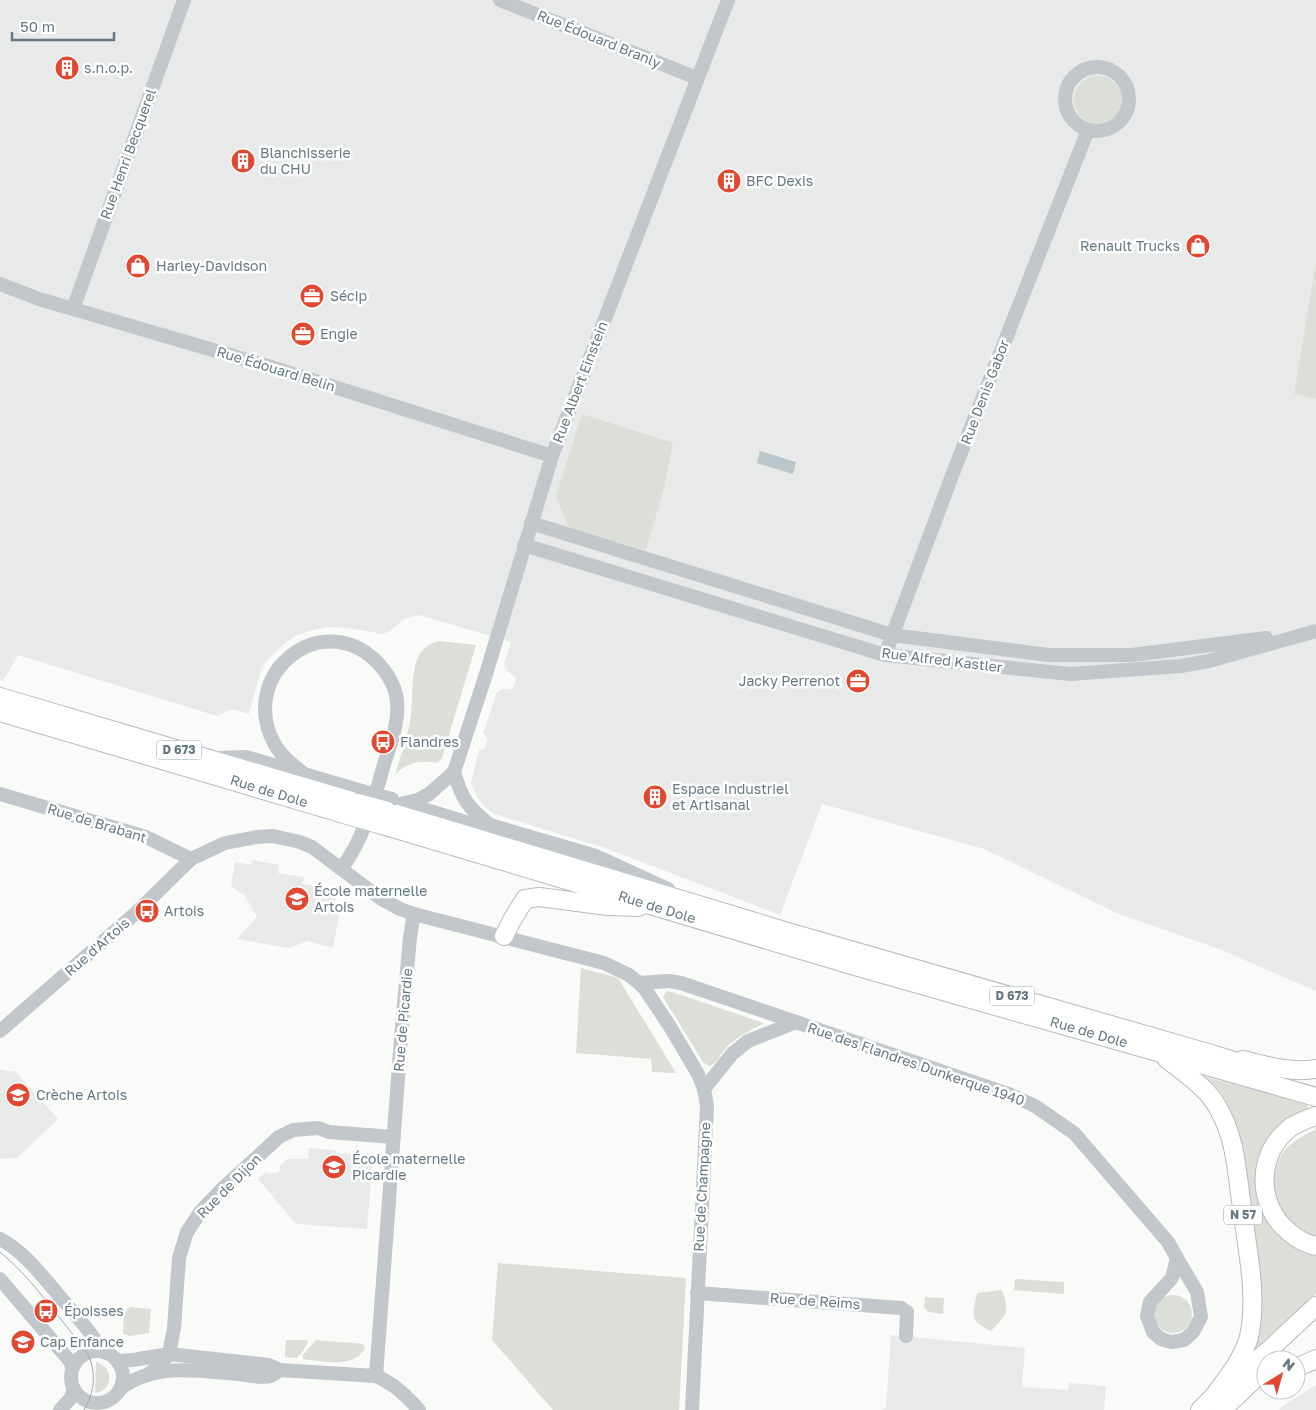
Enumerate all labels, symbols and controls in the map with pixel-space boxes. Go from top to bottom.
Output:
street label: Rue Édouard Branly [535,6,664,71]
scale bar [12,10,115,42]
text: 50 m [20,17,55,35]
building icon: s.n.o.p. [54,55,80,81]
place label: s.n.o.p. [84,59,133,76]
street label: Rue Henri Becquerel [96,86,159,221]
place label: Blanchisserie du CHU [260,144,351,177]
building icon: Blanchisserie du CHU [230,148,256,174]
building icon: BFC Dexis [716,168,742,194]
place label: BFC Dexis [746,172,813,189]
shop icon: Renault Trucks [1185,233,1211,259]
place label: Renault Trucks [1080,237,1180,254]
shop icon: Harley-Davidson [125,253,151,279]
place label: Harley-Davidson [156,257,267,274]
office icon: Sécip [299,283,325,309]
place label: Sécip [330,287,367,304]
street label: Rue Albert Einstein [549,319,611,445]
office icon: Engie [290,321,316,347]
place label: Engie [320,325,358,342]
street label: Rue Denis Gabor [957,337,1013,447]
street label: Rue Édouard Belin [215,342,337,395]
street label: Rue Alfred Kastler [881,644,1004,675]
office icon: Jacky Perrenot [845,668,871,694]
place label: Jacky Perrenot [739,672,840,689]
bus stop icon: Flandres [370,729,396,755]
place label: Flandres [400,733,459,750]
road number: D 673 [156,740,202,760]
street label: Rue de Dole [228,771,310,810]
place label: Espace Industriel et Artisanal [672,780,789,813]
building icon: Espace Industriel et Artisanal [642,784,668,810]
street label: Rue de Brabant [46,799,149,846]
place label: École maternelle Artois [314,882,427,915]
school or university icon: École maternelle Artois [284,886,310,912]
street label: Rue de Dole [616,887,698,926]
bus stop icon: Artois [134,898,160,924]
place label: Artois [164,902,204,919]
street label: Rue d'Artois [61,914,133,979]
street label: Rue de Picardie [390,967,415,1072]
road number: D 673 [990,986,1034,1006]
street label: Rue de Dole [1048,1012,1130,1051]
street label: Rue des Flandres Dunkerque 1940 [805,1018,1027,1109]
school or university icon: Crèche Artois [5,1082,31,1108]
place label: Crèche Artois [36,1086,127,1103]
street label: Rue de Champagne [690,1122,713,1252]
street label: Rue de Dijon [193,1150,264,1221]
place label: École maternelle Picardie [352,1150,465,1183]
school or university icon: École maternelle Picardie [321,1154,347,1180]
road number: N 57 [1224,1206,1262,1224]
street label: Rue de Reims [769,1289,861,1312]
bus stop icon: Époisses [33,1298,59,1324]
place label: Époisses [64,1302,124,1319]
school or university icon: Cap Enfance [10,1329,36,1355]
place label: Cap Enfance [40,1333,124,1350]
north arrow [1256,1350,1306,1400]
text: N [1280,1354,1298,1374]

